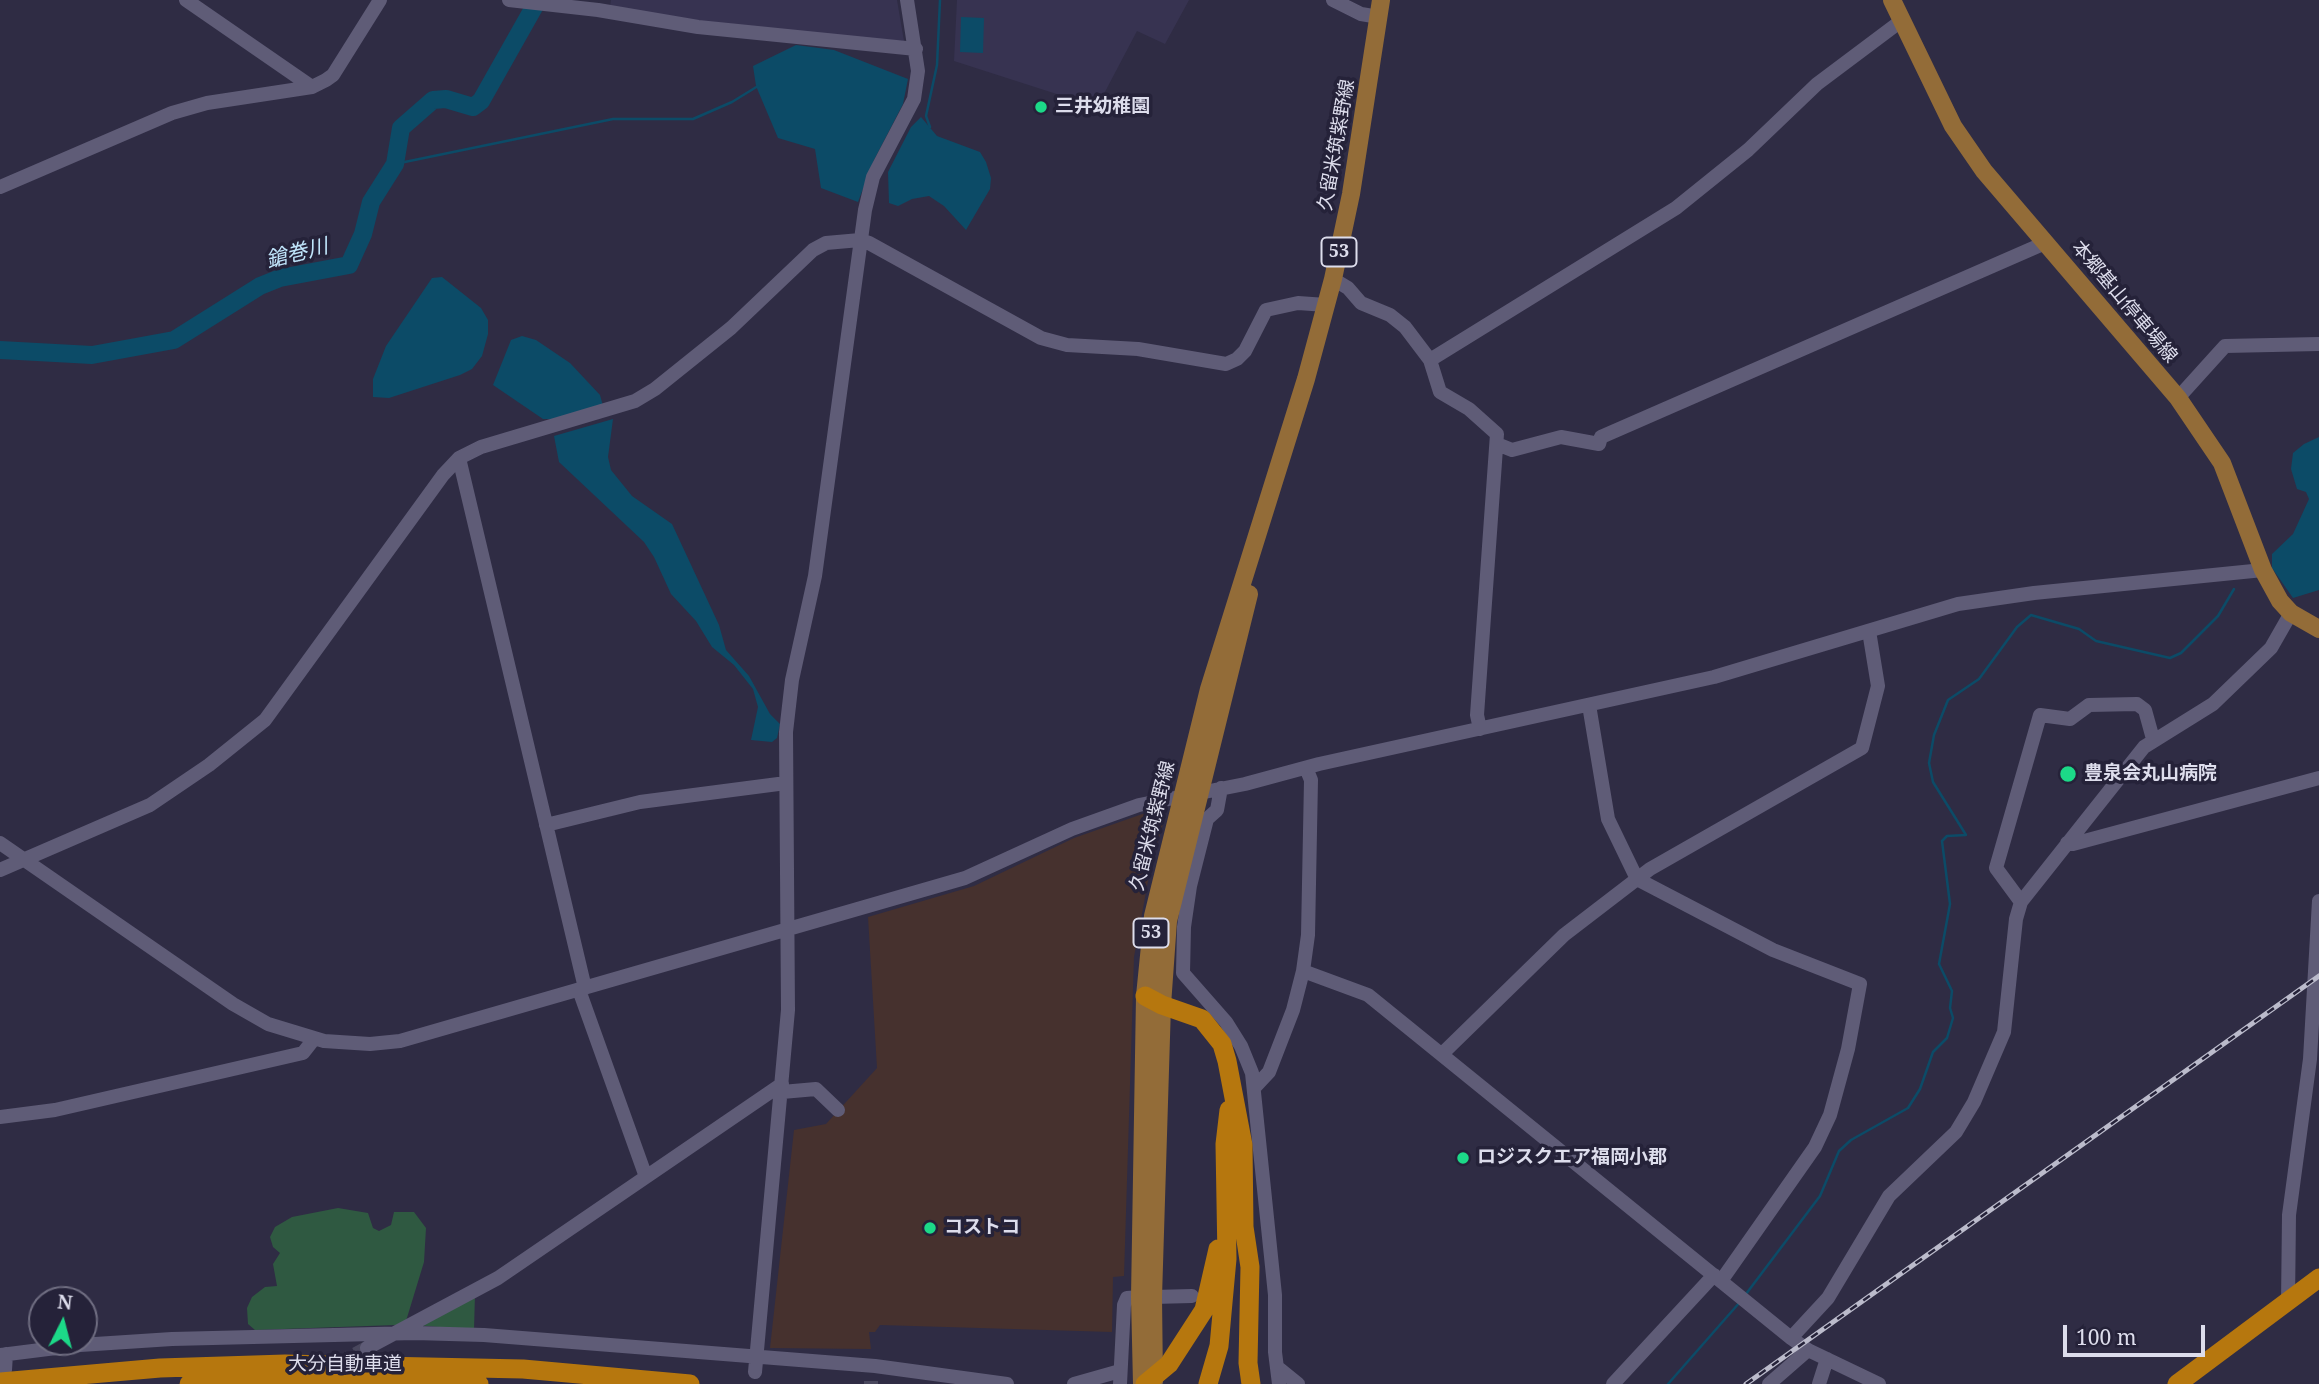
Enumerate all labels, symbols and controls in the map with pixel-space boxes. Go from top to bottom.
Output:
street label: 久留米筑紫野線 [1314,78,1360,212]
place label: 三井幼稚園 [1055,96,1150,118]
marker: 三井幼稚園 [1033,99,1049,115]
water label: 鎗巻川 [263,234,331,274]
street label: 本郷基山停車場線 [2066,236,2182,368]
road number: 53 [1322,238,1356,266]
street label: 久留米筑紫野線 [1126,759,1180,893]
place label: 豊泉会丸山病院 [2084,763,2217,785]
marker: 豊泉会丸山病院 [2058,764,2078,784]
road number: 53 [1134,918,1168,948]
place label: ロジスクエア福岡小郡 [1477,1147,1667,1169]
marker: ロジスクエア福岡小郡 [1455,1150,1471,1166]
place label: コストコ [944,1217,1020,1239]
marker: コストコ [922,1220,938,1236]
north arrow [28,1286,98,1356]
text: N [56,1288,74,1316]
scale bar [2067,1310,2209,1354]
text: 100 m [2076,1323,2137,1351]
street label: 大分自動車道 [288,1354,402,1376]

